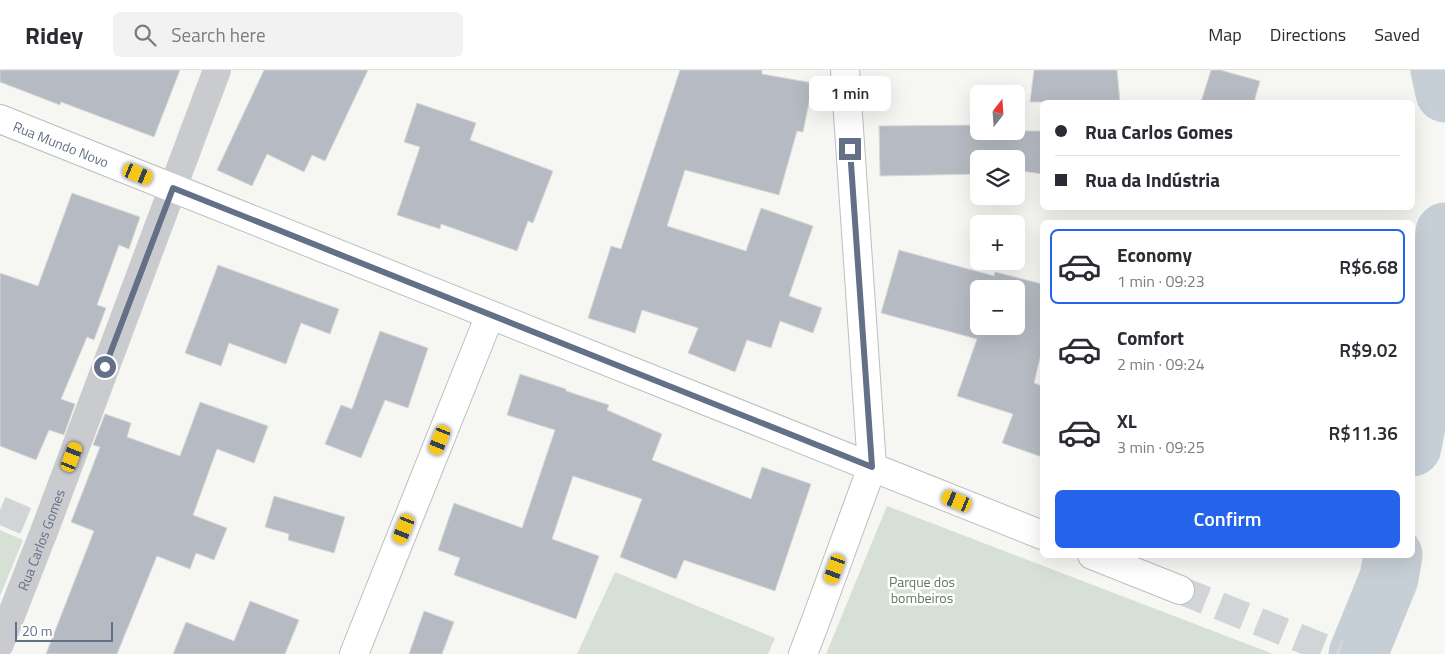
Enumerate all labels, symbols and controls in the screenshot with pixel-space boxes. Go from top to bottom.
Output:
search box [113,12,463,57]
text: Ridey [25,17,83,53]
text: Search here [171,20,266,49]
icon: search [131,21,159,49]
text: Map [1208,21,1242,48]
text: Directions [1270,21,1346,48]
text: Saved [1374,21,1420,48]
callout: 1 min [809,77,891,112]
text: 1 min [831,81,869,105]
north arrow [970,85,1025,140]
map controls [970,85,1025,335]
street label: Rua Mundo Novo [10,115,112,172]
text: Rua Carlos Gomes [1085,117,1233,146]
route end [839,138,861,160]
button: layers [970,150,1025,205]
car [121,161,154,187]
text: Rua da Indústria [1085,165,1220,194]
button: + [970,215,1025,270]
text: Economy [1117,240,1192,269]
icon: car [1057,244,1102,289]
text: R$6.68 [1339,252,1398,281]
text: 1 min · 09:23 [1117,269,1205,293]
button: − [970,280,1025,335]
text: Comfort [1117,323,1184,352]
icon: car [1057,327,1102,372]
text: R$9.02 [1339,335,1398,364]
text: 2 min · 09:24 [1117,352,1205,376]
route start [94,356,116,378]
text: XL [1117,406,1137,435]
icon: car [1057,410,1102,455]
text: R$11.36 [1329,418,1398,447]
car [427,423,452,457]
text: 3 min · 09:25 [1117,435,1205,459]
car [59,440,84,474]
street label: Rua Carlos Gomes [11,486,70,593]
car [940,488,973,514]
button: Confirm [1055,490,1400,548]
car [391,512,416,546]
car [822,552,847,586]
park label: Parque dos bombeiros [889,571,955,608]
scale bar [15,619,112,642]
text: 20 m [22,620,52,641]

